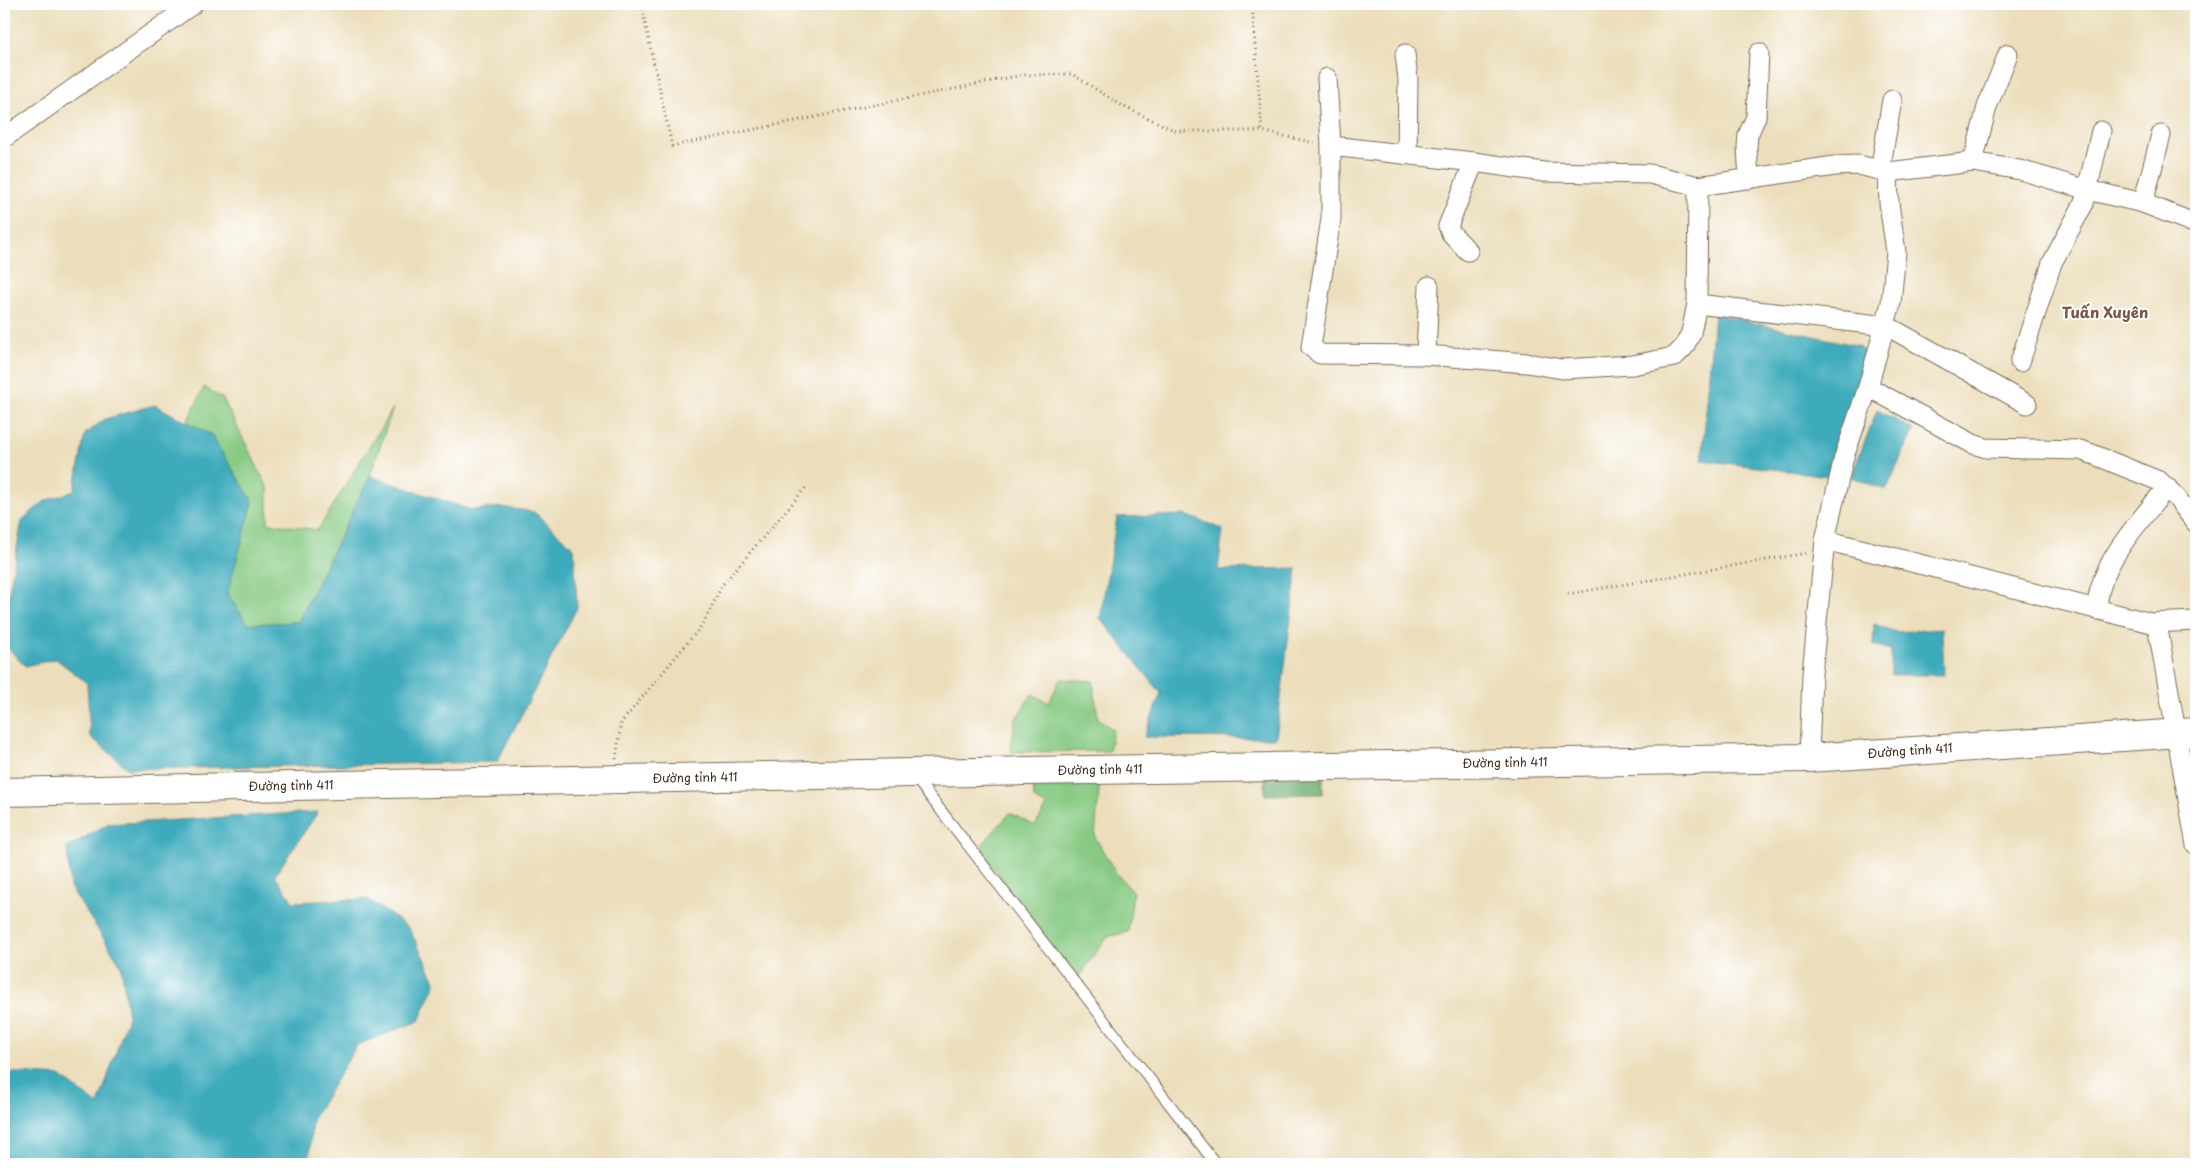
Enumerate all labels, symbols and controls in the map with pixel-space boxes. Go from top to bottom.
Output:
district label: Tuấn Xuyên [2062,300,2148,323]
street label: Đường tỉnh 411 [1867,738,1953,762]
street label: Đường tỉnh 411 [1462,752,1548,772]
street label: Đường tỉnh 411 [1057,759,1143,779]
street label: Đường tỉnh 411 [652,767,738,787]
street label: Đường tỉnh 411 [248,775,334,795]

